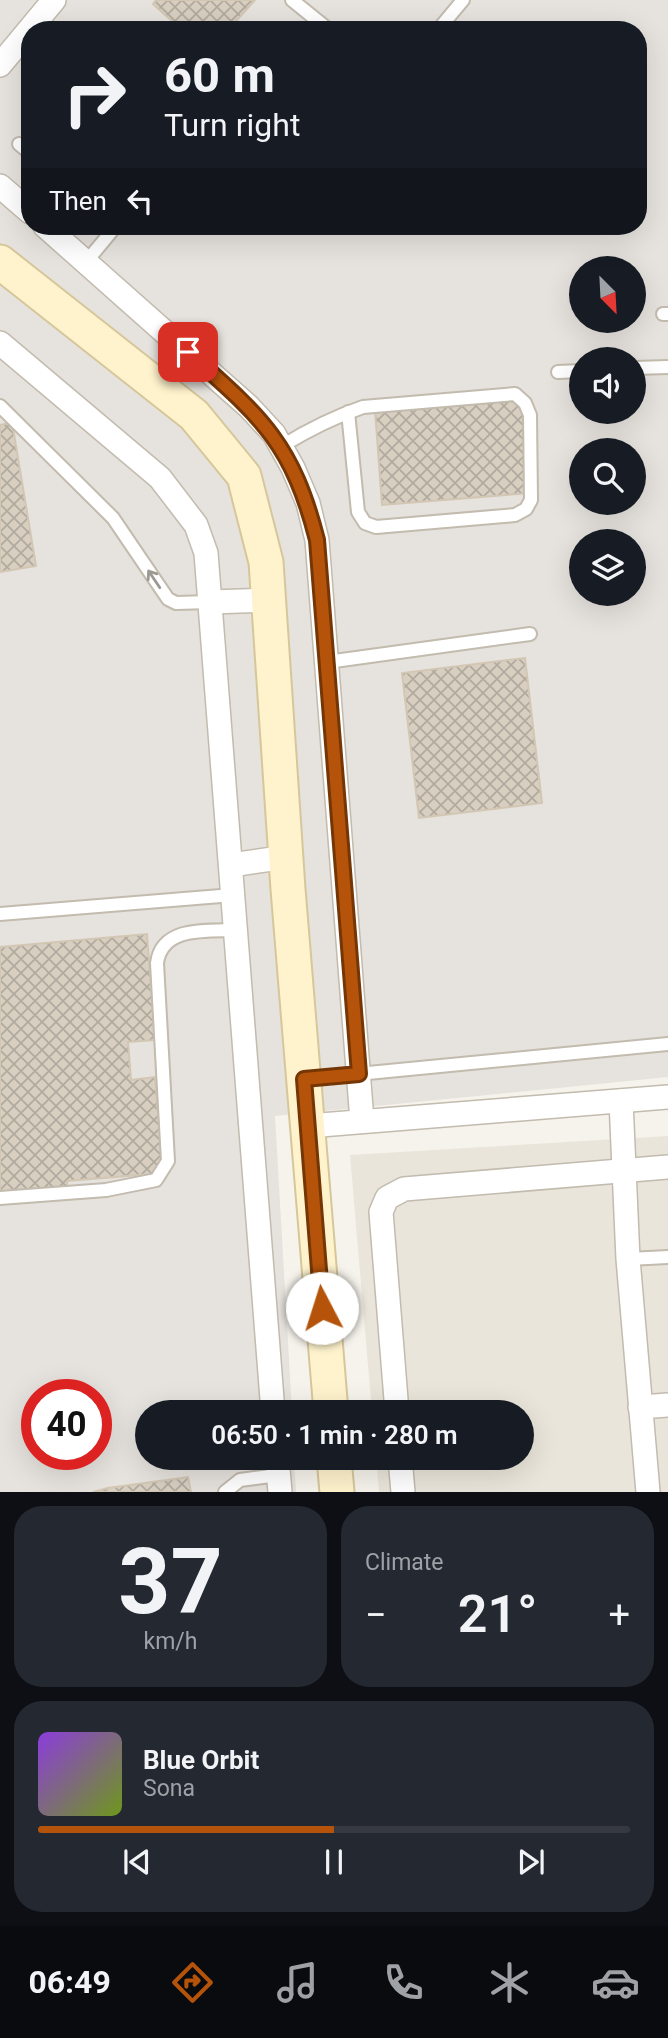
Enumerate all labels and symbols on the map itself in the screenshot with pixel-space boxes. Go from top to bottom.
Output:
north arrow [569,256,646,332]
pin [158,322,218,382]
one-way arrow [147,570,161,589]
position arrow [285,1271,359,1345]
speed limit sign: 40 [21,1379,112,1470]

